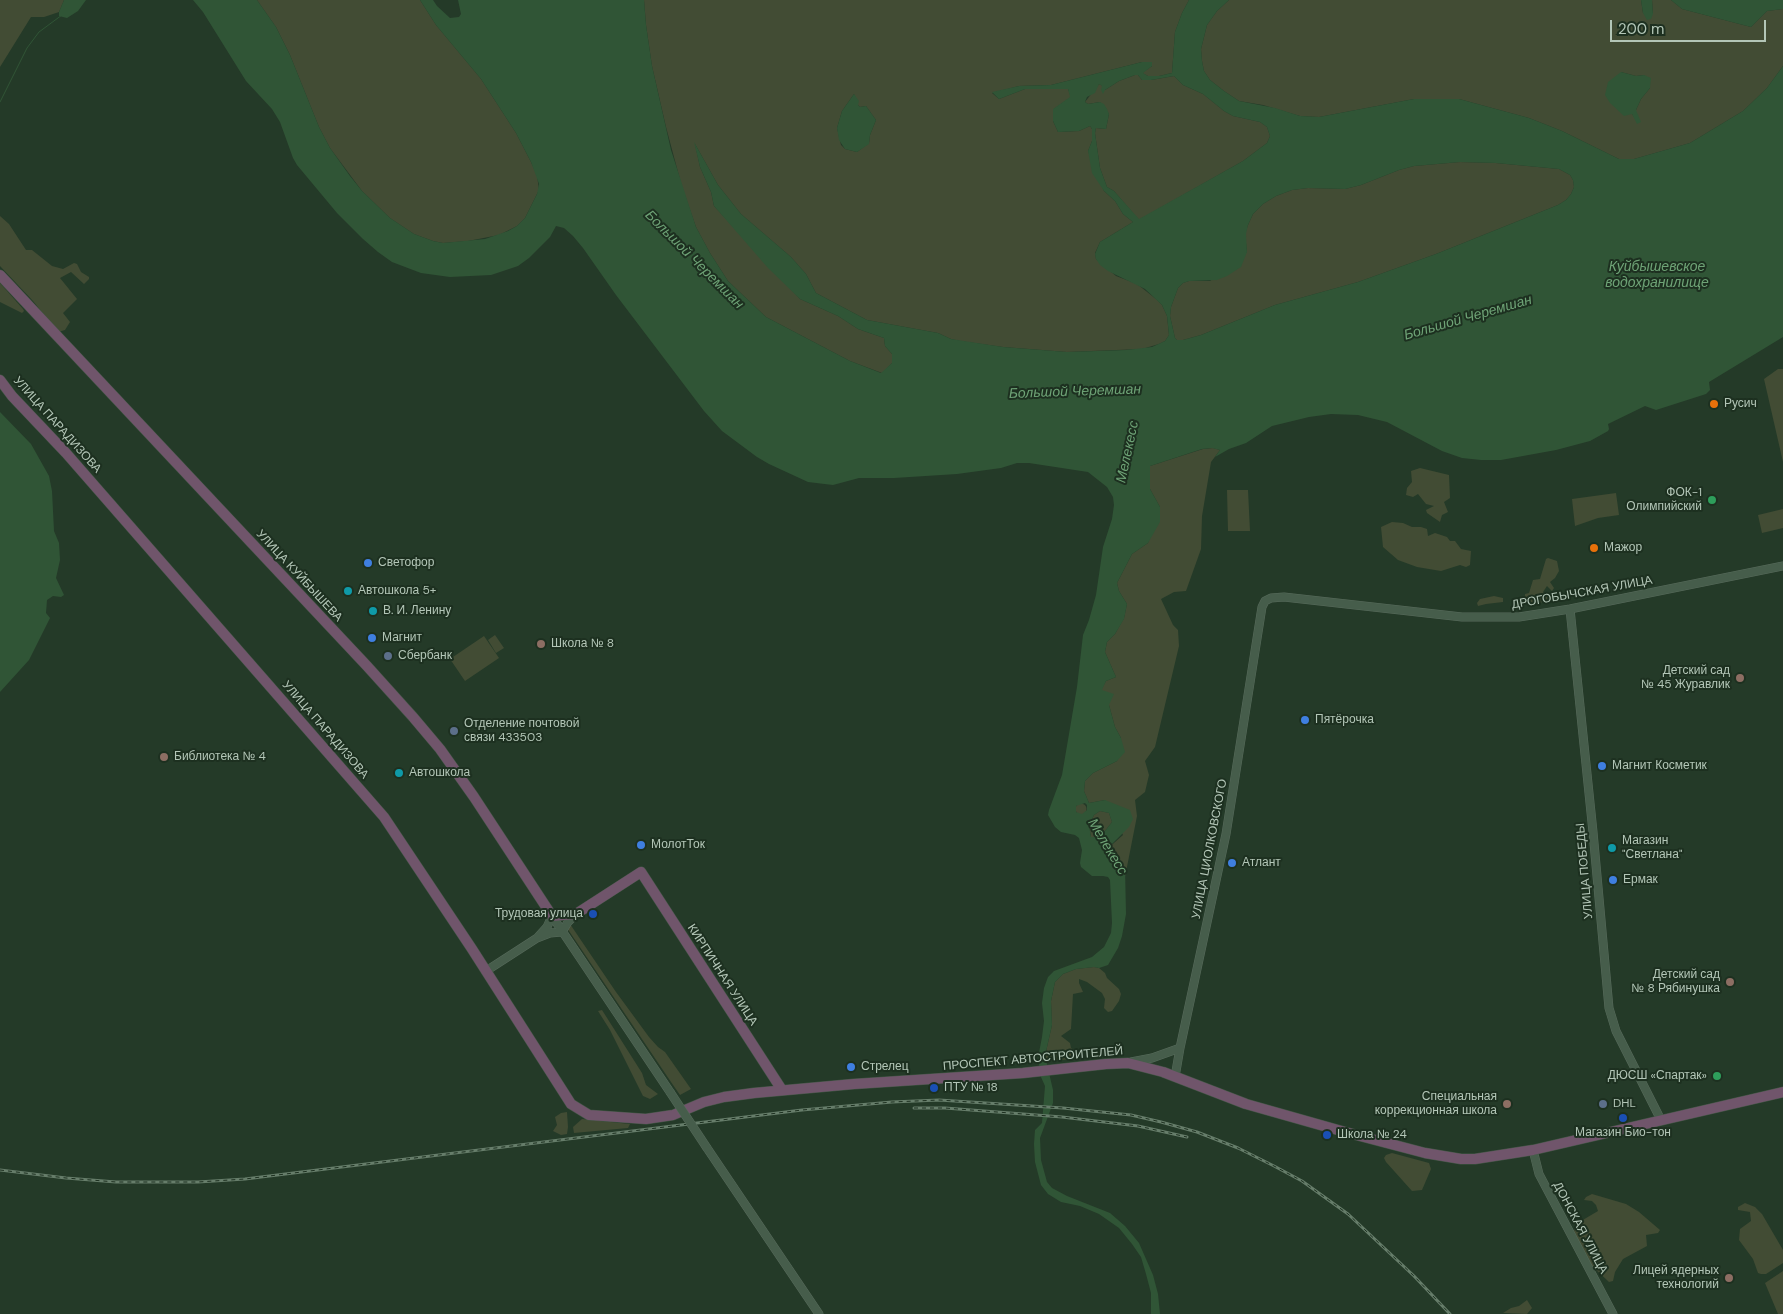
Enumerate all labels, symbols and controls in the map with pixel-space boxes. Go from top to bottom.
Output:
scale bar [1613,10,1769,42]
text: 200 m [1618,19,1664,39]
water label: Большой Черемшан [641,207,747,313]
water label: Куйбышевское водохранилище [1605,259,1709,292]
water label: Большой Черемшан [1402,292,1534,344]
street label: УЛИЦА ПАРАДИЗОВА [10,374,104,476]
water label: Большой Черемшан [1009,381,1141,403]
place label: Русич [1724,397,1757,411]
marker: Русич [1708,398,1720,410]
water label: Мелекесс [1113,419,1143,485]
place label: ФОК-1 Олимпийский [1626,486,1702,514]
marker: ФОК-1 Олимпийский [1706,494,1718,506]
street label: УЛИЦА КУЙБЫШЕВА [253,527,345,625]
place label: Мажор [1604,541,1642,555]
marker: Мажор [1588,542,1600,554]
place label: Светофор [378,556,434,570]
marker: Светофор [362,557,374,569]
street label: ДРОГОБЫЧСКАЯ УЛИЦА [1510,573,1654,613]
place label: Автошкола 5+ [358,584,436,598]
marker: Автошкола 5+ [342,585,354,597]
place label: В. И. Ленину [383,604,451,618]
marker: В. И. Ленину [367,605,379,617]
place label: Магнит [382,631,422,645]
marker: Магнит [366,632,378,644]
place label: Школа № 8 [551,637,614,651]
marker: Школа № 8 [535,638,547,650]
place label: Сбербанк [398,649,452,663]
marker: Сбербанк [382,650,394,662]
place label: Детский сад № 45 Журавлик [1641,664,1730,692]
marker: Детский сад № 45 Журавлик [1734,672,1746,684]
street label: УЛИЦА ПАРАДИЗОВА [279,678,371,782]
place label: Пятёрочка [1315,713,1374,727]
marker: Пятёрочка [1299,714,1311,726]
place label: Отделение почтовой связи 433503 [464,717,579,745]
marker: Отделение почтовой связи 433503 [448,725,460,737]
place label: Библиотека № 4 [174,750,266,764]
marker: Библиотека № 4 [158,751,170,763]
place label: Магнит Косметик [1612,759,1707,773]
marker: Магнит Косметик [1596,760,1608,772]
place label: Автошкола [409,766,470,780]
marker: Автошкола [393,767,405,779]
street label: УЛИЦА ЦИОЛКОВСКОГО [1189,778,1231,920]
water label: Мелекесс [1084,816,1130,878]
street label: УЛИЦА ПОБЕДЫ [1574,822,1596,920]
place label: Магазин "Светлана" [1622,834,1682,862]
place label: МолотТок [651,838,705,852]
marker: МолотТок [635,839,647,851]
marker: Магазин "Светлана" [1606,842,1618,854]
place label: Атлант [1242,856,1281,870]
marker: Атлант [1226,857,1238,869]
place label: Ермак [1623,873,1658,887]
marker: Ермак [1607,874,1619,886]
place label: Трудовая улица [495,907,583,921]
marker: Трудовая улица [587,908,599,920]
street label: КИРПИЧНАЯ УЛИЦА [684,922,760,1028]
place label: Детский сад № 8 Рябинушка [1631,968,1720,996]
marker: Детский сад № 8 Рябинушка [1724,976,1736,988]
street label: ПРОСПЕКТ АВТОСТРОИТЕЛЕЙ [942,1044,1124,1074]
place label: Стрелец [861,1060,909,1074]
marker: Стрелец [845,1061,857,1073]
place label: ДЮСШ «Спартак» [1608,1069,1707,1083]
marker: ДЮСШ «Спартак» [1711,1070,1723,1082]
place label: ПТУ № 18 [944,1081,998,1095]
marker: ПТУ № 18 [928,1082,940,1094]
place label: Специальная коррекционная школа [1375,1090,1497,1118]
place label: DHL [1613,1097,1636,1111]
marker: Специальная коррекционная школа [1501,1098,1513,1110]
marker: DHL [1597,1098,1609,1110]
marker: Магазин Био-тон [1617,1112,1629,1124]
place label: Магазин Био-тон [1575,1126,1671,1140]
place label: Школа № 24 [1337,1128,1407,1142]
marker: Школа № 24 [1321,1129,1333,1141]
street label: ДОНСКАЯ УЛИЦА [1550,1179,1610,1277]
place label: Лицей ядерных технологий [1633,1264,1719,1292]
marker: Лицей ядерных технологий [1723,1272,1735,1284]

